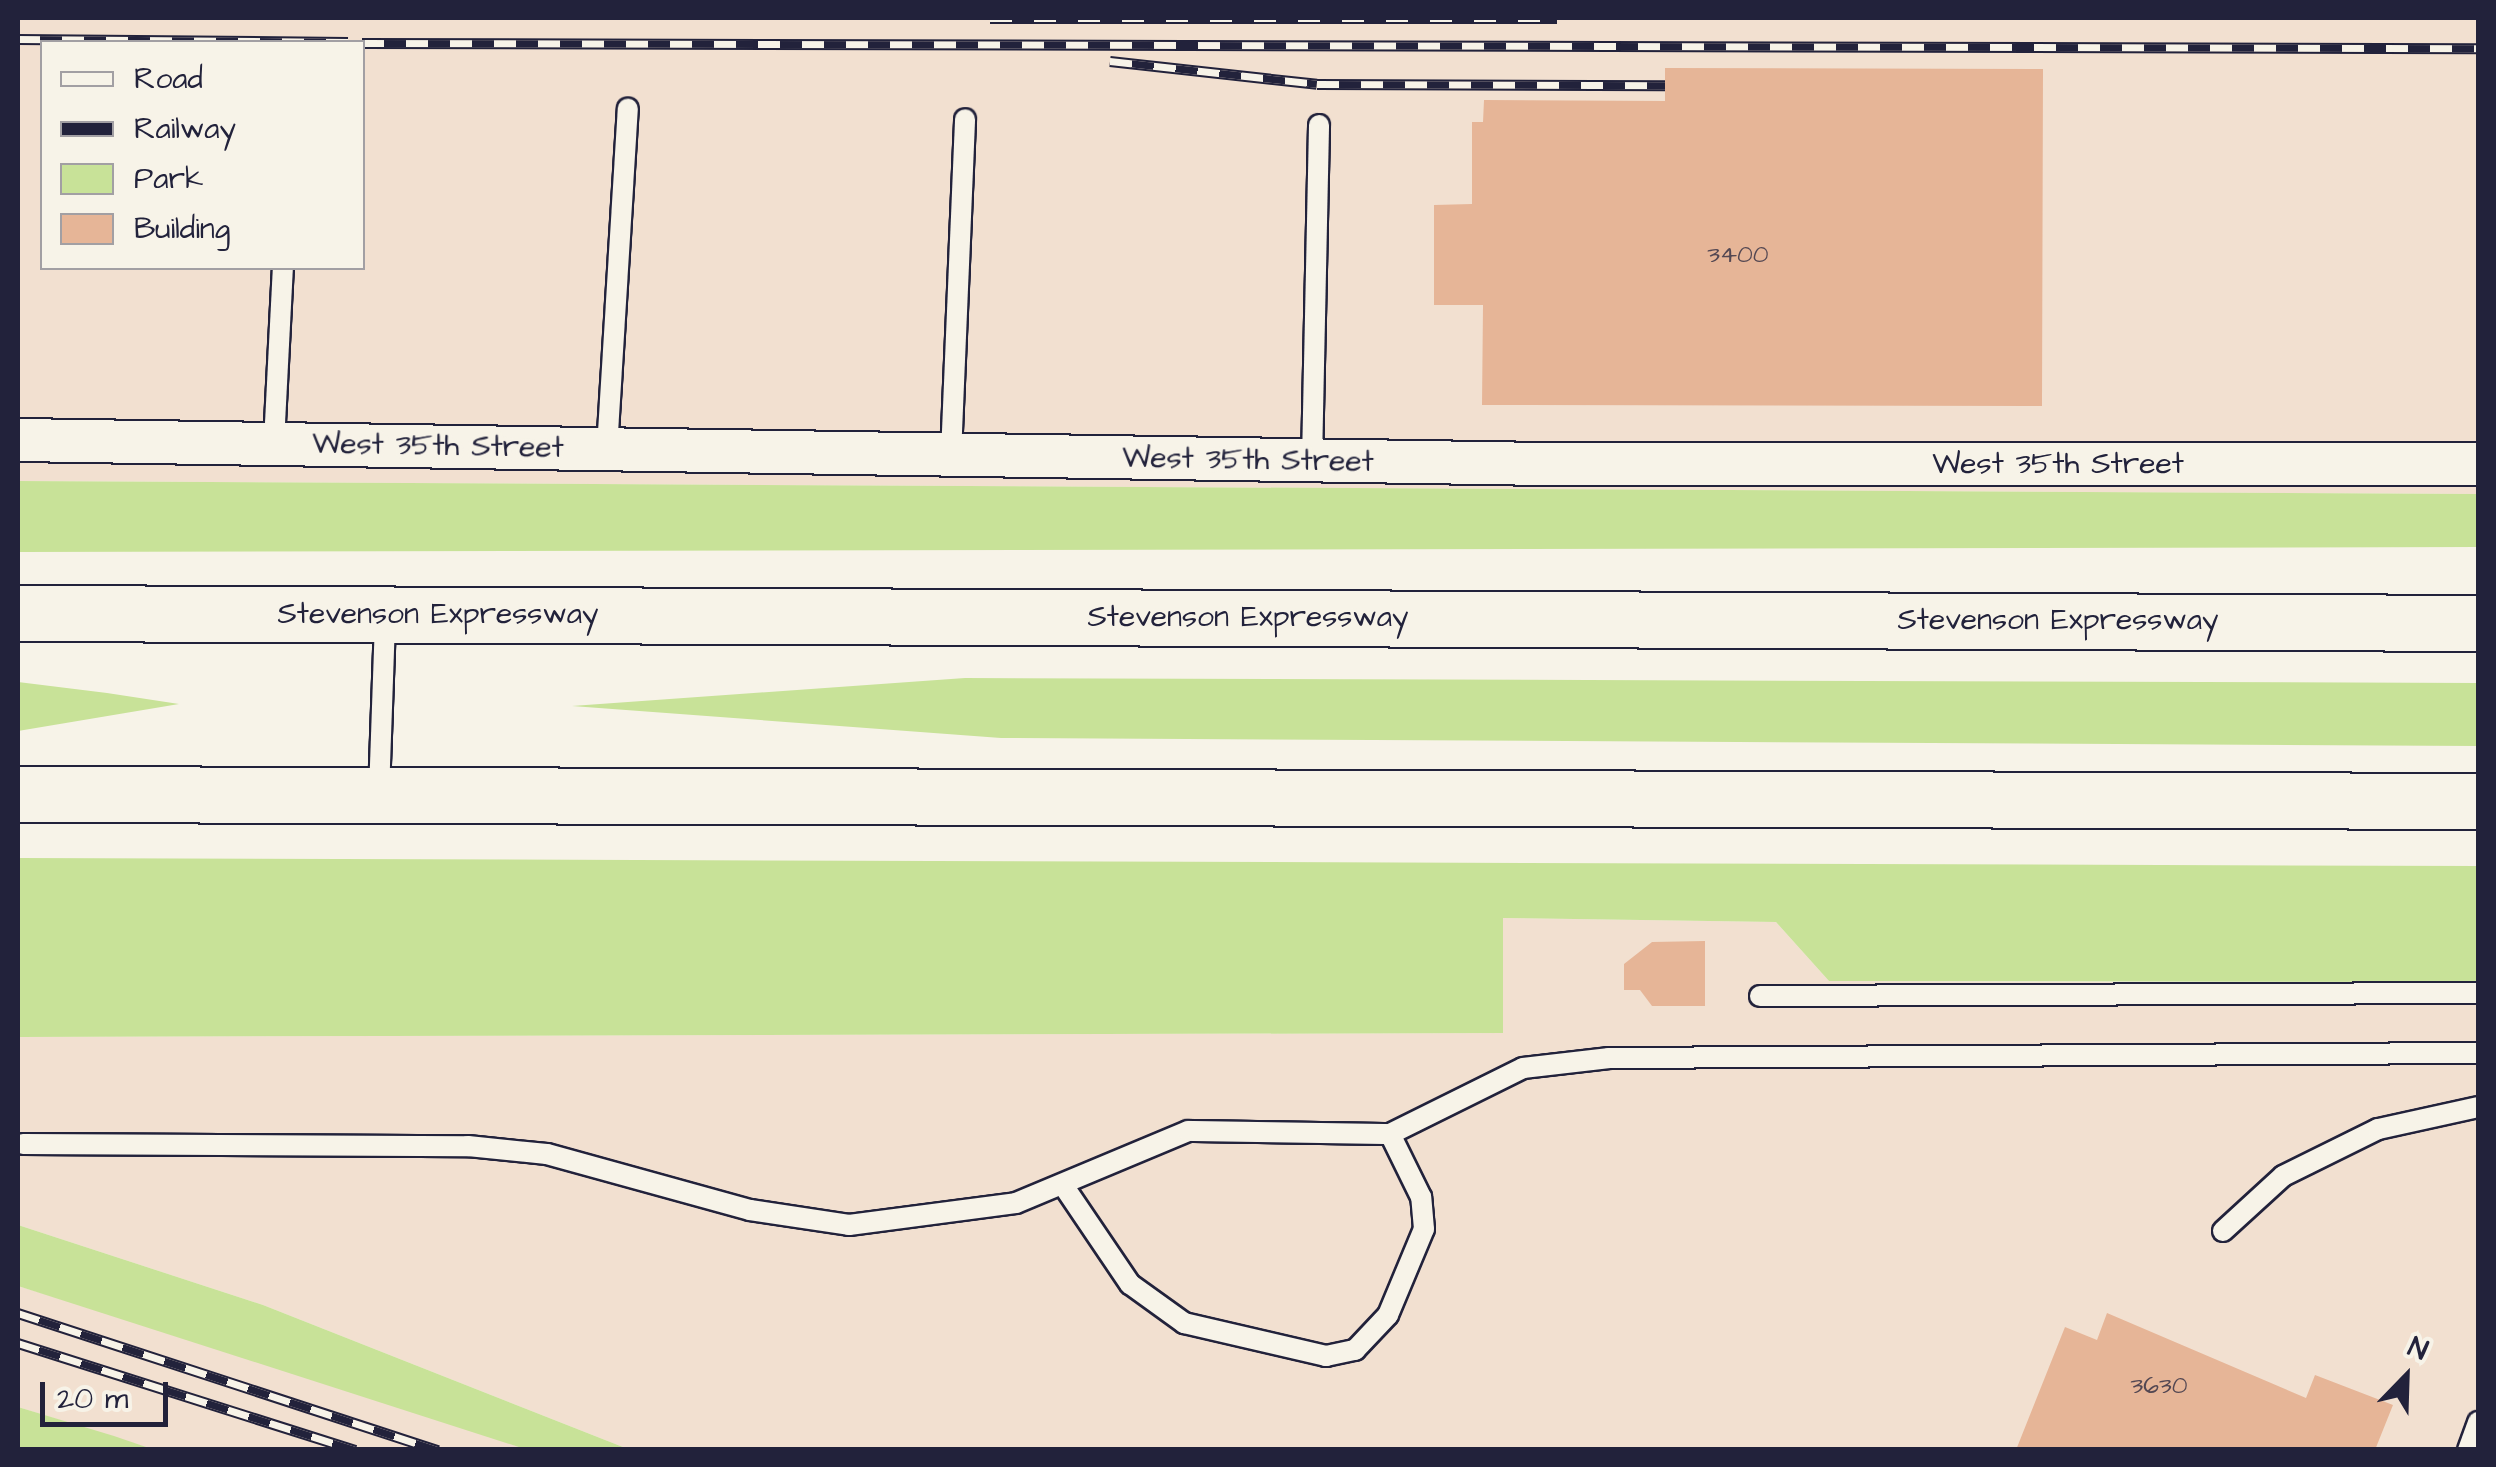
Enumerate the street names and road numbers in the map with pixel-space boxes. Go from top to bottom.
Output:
street label: West 35th Street [312,426,564,466]
street label: West 35th Street [1122,440,1374,480]
street label: West 35th Street [1932,446,2184,482]
street label: Stevenson Expressway [278,596,598,632]
street label: Stevenson Expressway [1088,599,1408,635]
street label: Stevenson Expressway [1898,602,2218,638]

